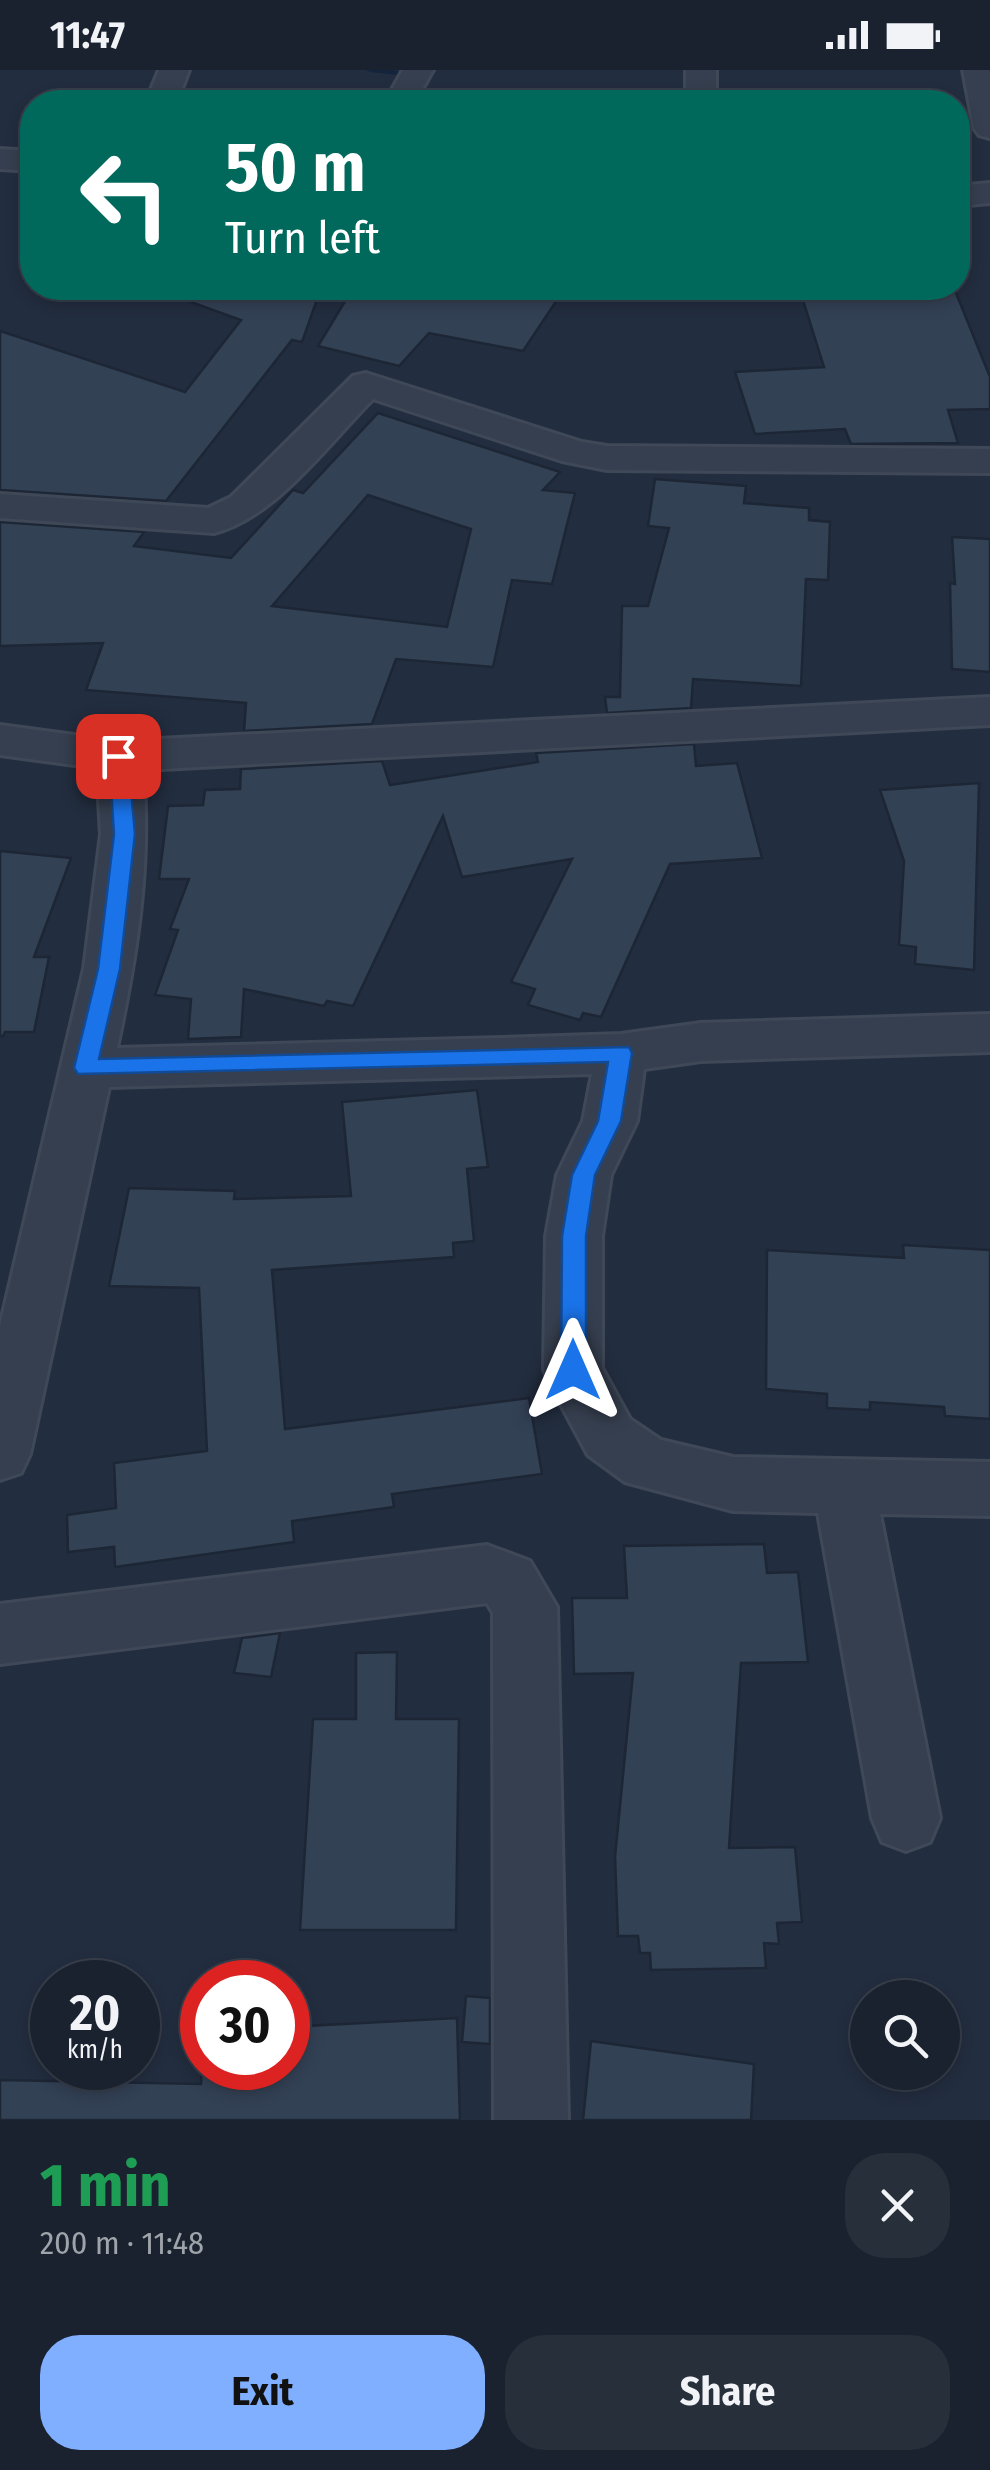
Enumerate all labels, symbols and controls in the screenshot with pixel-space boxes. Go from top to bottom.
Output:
text: 11:47 [50,12,125,58]
text: 50 m [225,126,366,210]
icon: left [60,130,190,260]
text: Turn left [225,211,380,265]
pin [76,714,161,799]
icon: arrive [91,729,146,784]
position arrow [521,1318,625,1422]
speed limit sign: 30 [180,1960,310,2090]
map controls [850,1980,960,2090]
button: search [850,1980,960,2090]
text: 20 [70,1983,120,2043]
text: km/h [67,2035,123,2065]
text: 1 min [40,2150,171,2222]
button: close [845,2153,950,2258]
text: 200 m · 11:48 [40,2224,204,2262]
button: Exit [40,2335,485,2450]
button: Share [505,2335,950,2450]

